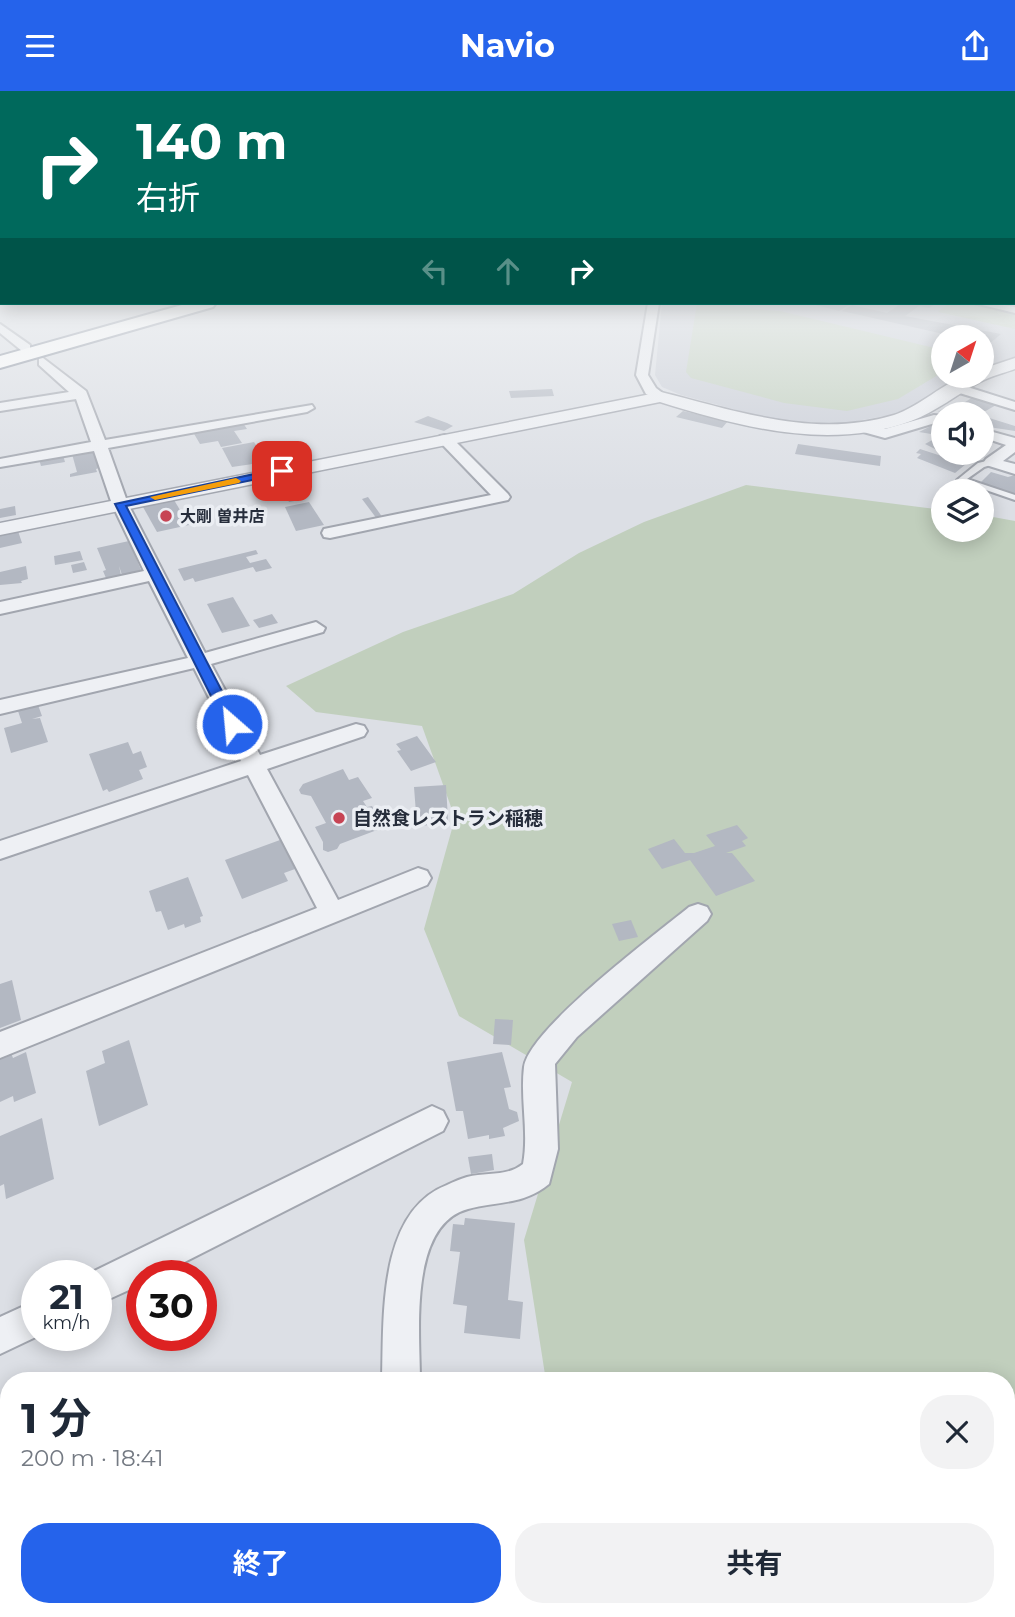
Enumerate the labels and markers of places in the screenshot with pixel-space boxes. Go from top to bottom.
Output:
pin [252,441,312,501]
place label: 大剛 曽井店 [180,507,265,526]
marker: 大剛 曽井店 [158,508,174,524]
place label: 自然食レストラン稲穂 [353,807,543,830]
marker: 自然食レストラン稲穂 [331,810,347,826]

